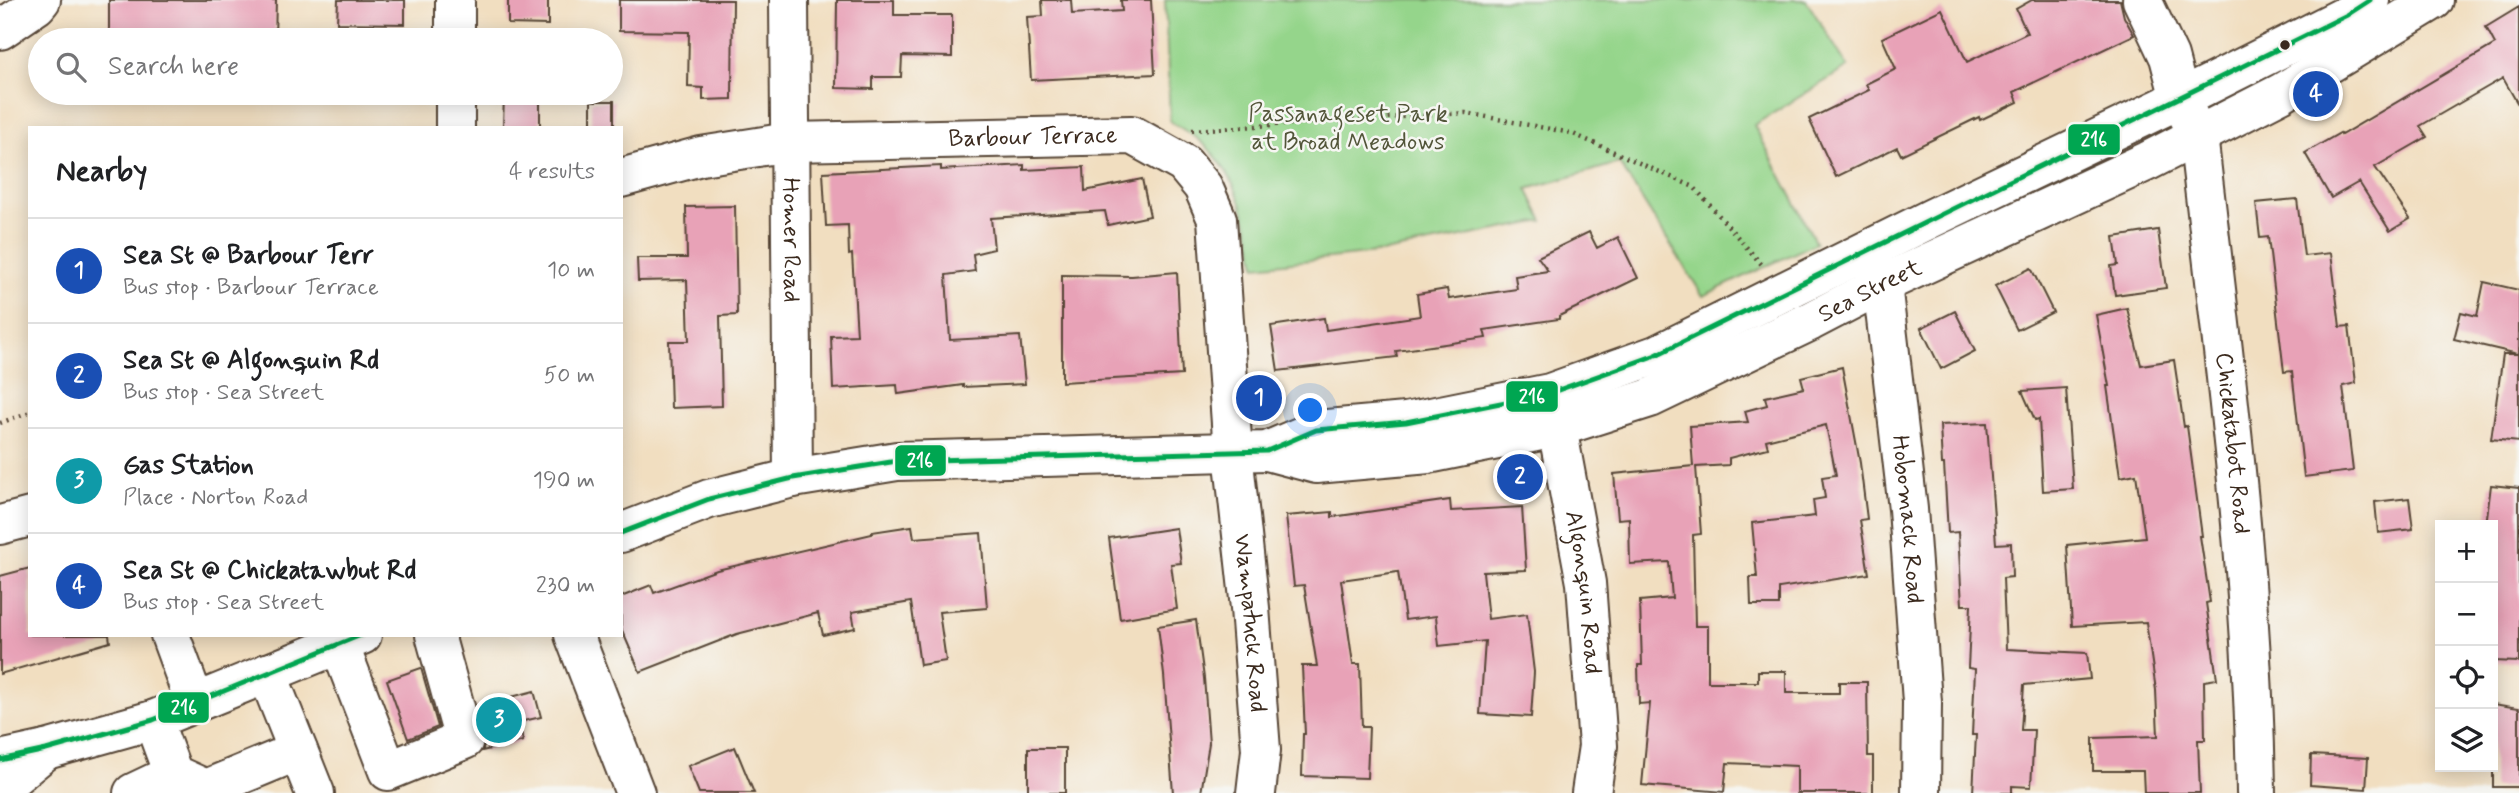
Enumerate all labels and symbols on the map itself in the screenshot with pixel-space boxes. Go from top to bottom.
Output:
unlabelled marker [2278,38,2292,52]
pin: 4 [2293,68,2339,120]
park label: Passanageset Park at Broad Meadows [1248,99,1448,158]
street label: Barbour Terrace [948,120,1118,154]
line badge: 216 [2067,123,2121,156]
text: 216 [2081,128,2107,153]
street label: Homer Road [775,177,807,303]
street label: Sea Street [1813,252,1927,330]
street label: Chickatabot Road [2208,351,2257,536]
pin: 1 [1236,372,1282,424]
line badge: 216 [1505,380,1559,413]
text: 216 [1519,385,1545,410]
your location [1293,393,1327,427]
street label: Hobomack Road [1884,433,1930,605]
line badge: 216 [894,444,947,477]
text: 216 [907,449,933,474]
pin: 2 [1497,451,1543,503]
street label: Algonquin Road [1557,508,1608,675]
street label: Wampatuck Road [1226,532,1274,713]
line badge: 216 [157,691,210,724]
pin: 3 [476,694,522,746]
text: 216 [171,696,197,721]

